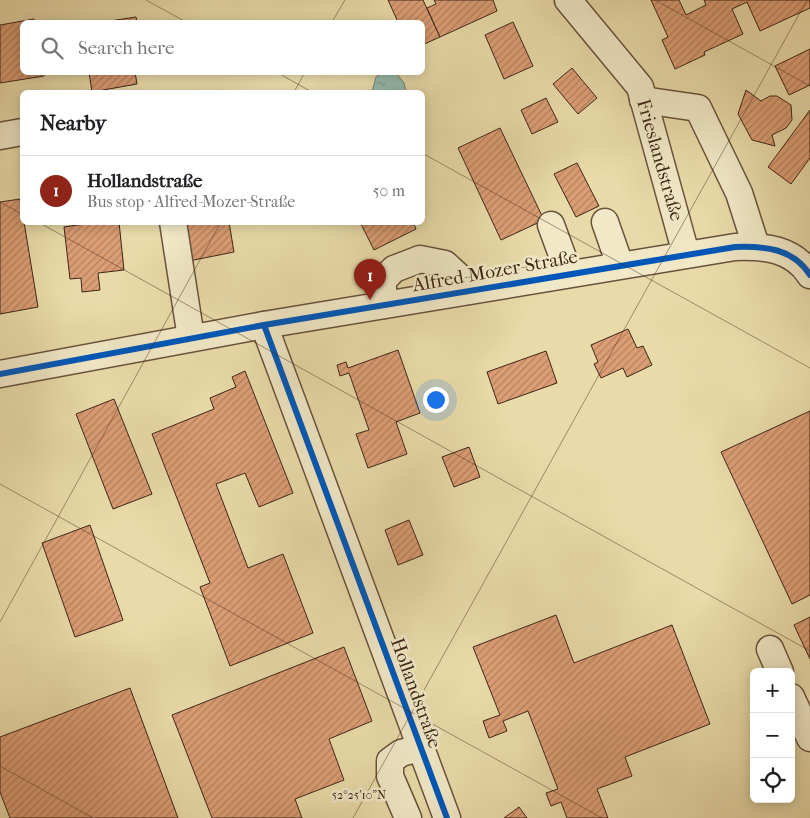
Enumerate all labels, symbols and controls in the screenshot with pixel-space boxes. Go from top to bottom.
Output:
search box [20,20,425,75]
icon: search [38,34,66,62]
text: Search here [78,37,174,59]
street label: Frieslandstraße [632,96,688,224]
text: Nearby [40,111,106,135]
text: Hollandstraße [87,170,202,192]
text: 1 [53,181,59,200]
text: 50 m [373,181,405,200]
text: Bus stop · Alfred-Mozer-Straße [87,192,295,211]
street label: Alfred-Mozer-Straße [410,246,579,297]
pin: 1 [354,259,386,300]
your location [423,387,449,413]
street label: Hollandstraße [386,635,446,751]
map controls [750,668,795,803]
button: + [750,668,795,713]
button: − [750,713,795,758]
button: locate [750,758,795,803]
text: 52°25'10"N [332,788,386,802]

